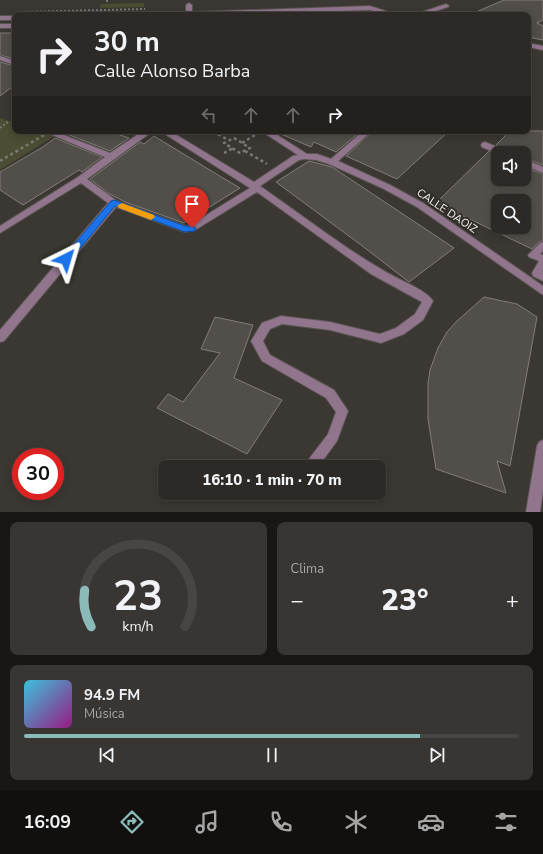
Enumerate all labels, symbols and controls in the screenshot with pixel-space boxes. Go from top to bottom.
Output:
text: 30 m [94,23,160,61]
icon: right [28,28,80,80]
text: Calle Alonso Barba [94,59,250,83]
icon: left [198,104,220,126]
icon: ahead [240,104,262,126]
icon: ahead [282,104,304,126]
icon: right [324,104,346,126]
map controls [491,146,531,234]
button: sound [491,146,531,186]
street label: CALLE DAOIZ [414,185,481,237]
pin [175,187,209,228]
icon: arrive [181,193,203,215]
button: search [491,194,531,234]
position arrow [45,238,87,280]
speed limit sign: 30 [12,448,64,500]
text: 16:10 · 1 min · 70 m [202,470,342,490]
text: Clima [291,560,324,578]
text: 23 [113,567,163,624]
text: 23° [381,580,429,621]
text: − [291,586,304,616]
text: + [506,586,519,616]
text: km/h [123,616,154,635]
text: 94.9 FM [84,685,140,705]
text: Música [84,705,125,723]
icon: previous [96,744,118,766]
icon: pause [261,744,283,766]
icon: next [426,744,448,766]
icon: directions [118,808,146,836]
icon: music [193,808,221,836]
icon: phone [267,808,295,836]
icon: climate [342,808,370,836]
icon: car [417,808,445,836]
icon: filters [492,808,520,836]
text: 16:09 [23,810,71,834]

